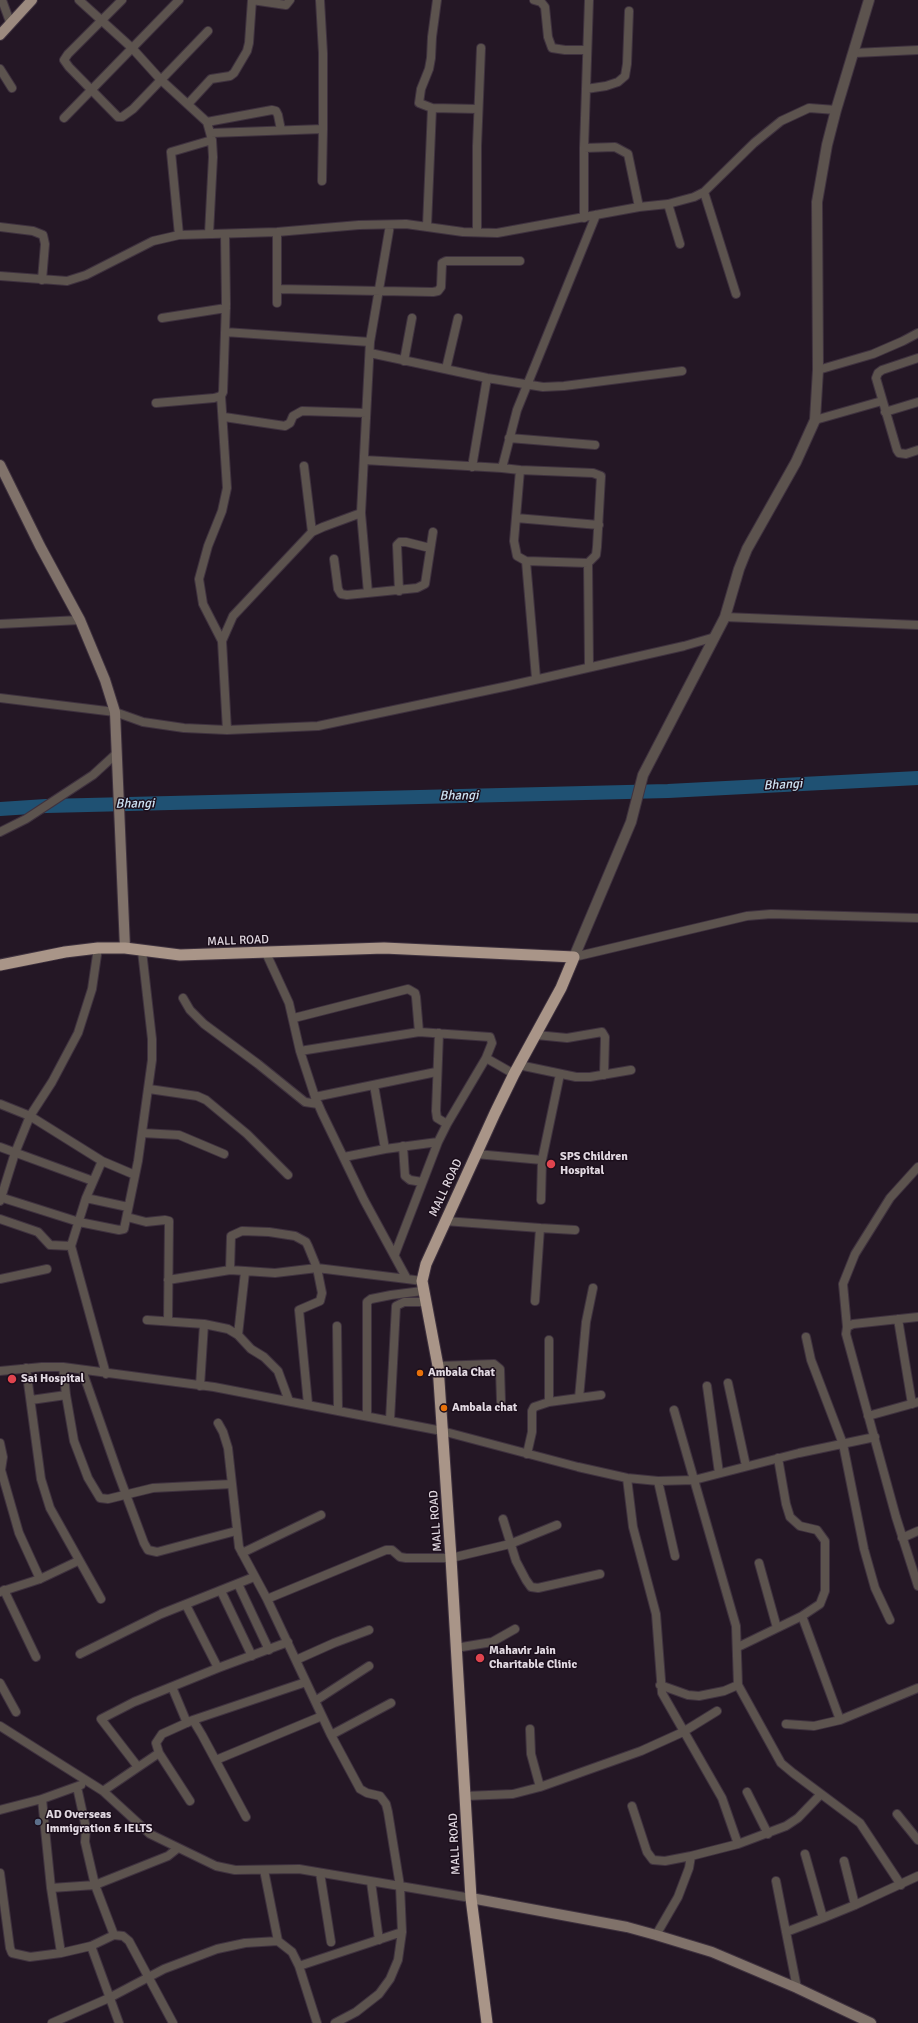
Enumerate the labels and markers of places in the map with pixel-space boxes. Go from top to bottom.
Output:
place label: SPS Children Hospital [560,1150,628,1178]
marker: SPS Children Hospital [545,1158,557,1170]
place label: Ambala Chat [428,1366,495,1380]
marker: Ambala Chat [415,1368,425,1378]
place label: Sai Hospital [21,1372,84,1386]
marker: Sai Hospital [6,1373,18,1385]
place label: Ambala chat [452,1401,517,1415]
marker: Ambala chat [439,1403,449,1413]
place label: Mahavir Jain Charitable Clinic [489,1644,577,1672]
marker: Mahavir Jain Charitable Clinic [474,1652,486,1664]
place label: AD Overseas Immigration & IELTS [46,1808,152,1836]
marker: AD Overseas Immigration & IELTS [33,1817,43,1827]

